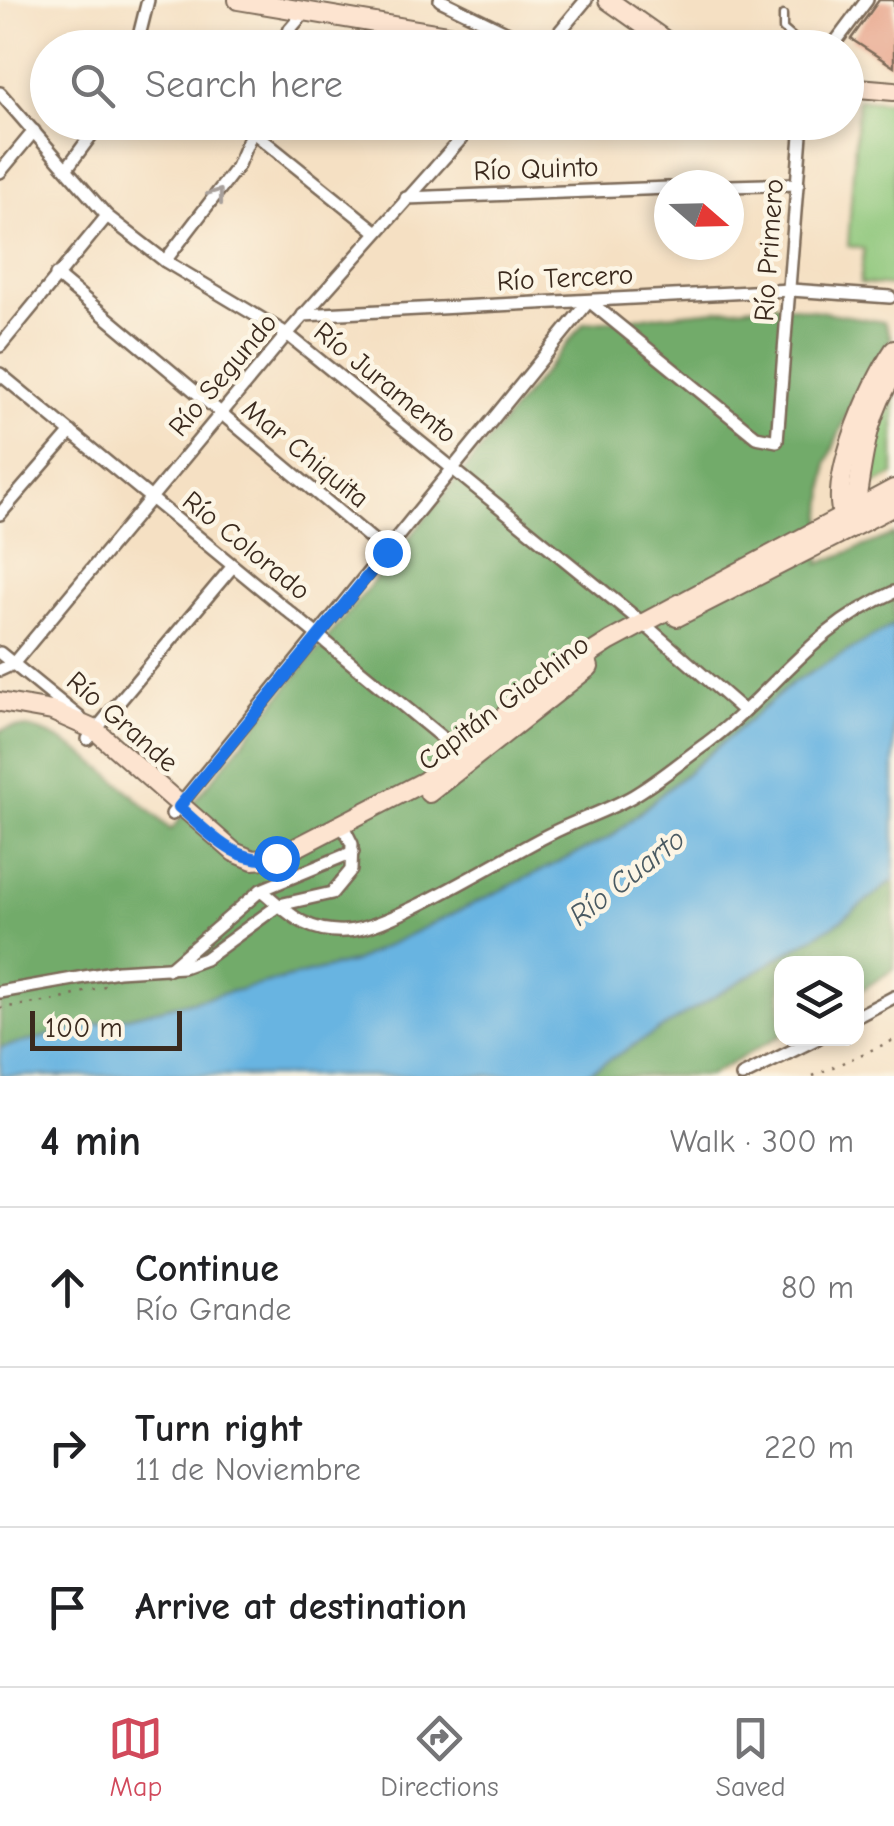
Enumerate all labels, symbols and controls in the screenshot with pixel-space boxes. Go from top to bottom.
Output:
search box [30,30,864,140]
icon: search [65,58,120,113]
text: Search here [145,63,343,107]
street label: Río Quinto [473,151,599,187]
north arrow [654,170,744,260]
street label: Río Primero [748,178,790,323]
one-way arrow [204,188,223,207]
street label: Río Tercero [496,258,634,298]
street label: Río Segundo [162,307,284,443]
street label: Río Juramento [308,316,463,450]
street label: Mar Chiquita [236,393,375,515]
street label: Río Colorado [176,485,317,607]
route end [365,530,411,576]
street label: Capitán Giachino [412,628,595,777]
street label: Río Grande [60,665,184,779]
water label: Río Cuarto [563,821,692,933]
route start [254,836,300,882]
map controls [774,956,864,1046]
button: layers [774,956,864,1046]
scale bar [30,1006,182,1050]
text: 100 m [45,1012,123,1044]
text: 4 min [40,1117,141,1166]
text: Walk · 300 m [670,1123,854,1160]
text: Continue [135,1247,279,1291]
icon: ahead [40,1260,95,1315]
text: 80 m [781,1269,854,1306]
text: Río Grande [135,1291,291,1328]
text: Turn right [135,1407,302,1451]
icon: right [40,1420,95,1475]
text: 220 m [764,1429,854,1466]
text: 11 de Noviembre [135,1451,361,1488]
icon: arrive [40,1580,95,1635]
text: Arrive at destination [135,1585,467,1629]
tab: Map [108,1711,163,1803]
tab: Directions [380,1711,499,1803]
tab: Saved [716,1711,786,1803]

